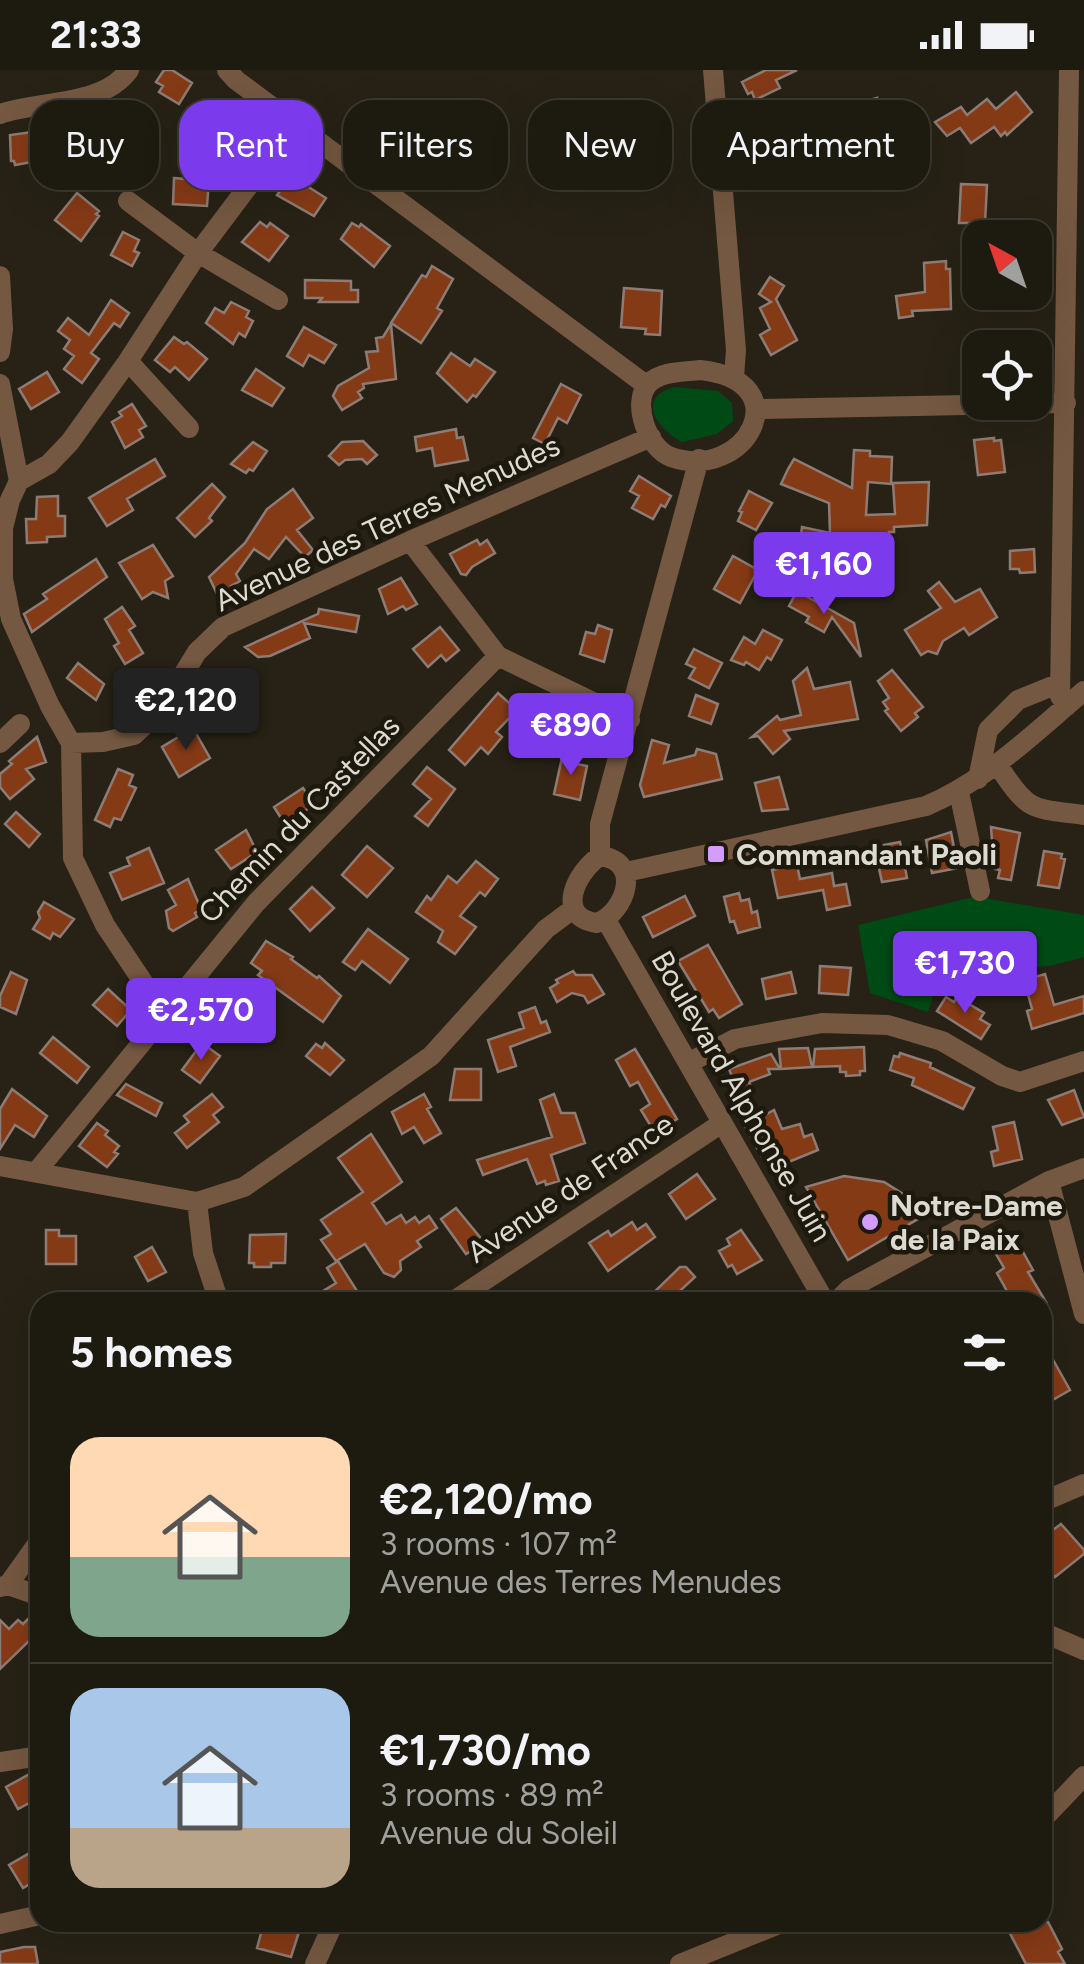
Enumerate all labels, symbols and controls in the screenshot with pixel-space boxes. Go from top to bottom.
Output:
text: 21:33 [50,12,142,58]
chip: Buy [30,100,159,190]
chip: Rent [179,100,323,190]
chip: Filters [343,100,508,190]
chip: New [528,100,672,190]
chip: Apartment [692,100,930,190]
north arrow [962,220,1052,310]
map controls [962,220,1052,420]
button: locate [962,330,1052,420]
street label: Avenue des Terres Menudes [209,427,565,619]
pin: €1,160 [743,532,905,617]
text: €1,160 [776,545,872,583]
pin: €2,120 [105,668,267,753]
text: €2,120 [135,681,237,719]
pin: €890 [512,693,630,778]
text: €890 [530,706,612,744]
street label: Chemin du Castellas [190,708,408,930]
place label: Commandant Paoli [736,836,997,873]
marker: Commandant Paoli [705,843,727,865]
pin: €1,730 [884,931,1046,1016]
street label: Boulevard Alphonse Juin [643,944,841,1248]
text: €1,730 [915,944,1015,982]
pin: €2,570 [120,978,282,1063]
text: €2,570 [148,991,254,1029]
street label: Avenue de France [460,1105,680,1271]
place label: Notre-Dame de la Paix [890,1187,1063,1258]
marker: Notre-Dame de la Paix [859,1211,881,1233]
icon: filters [957,1325,1012,1380]
text: 5 homes [70,1327,232,1378]
text: €2,120/mo [380,1474,593,1525]
icon: home [150,1477,270,1597]
text: 3 rooms · 107 m² [380,1525,617,1563]
text: Avenue des Terres Menudes [380,1563,782,1601]
text: €1,730/mo [380,1725,591,1776]
icon: home [150,1728,270,1848]
text: 3 rooms · 89 m² [380,1776,604,1814]
text: Avenue du Soleil [380,1814,618,1852]

